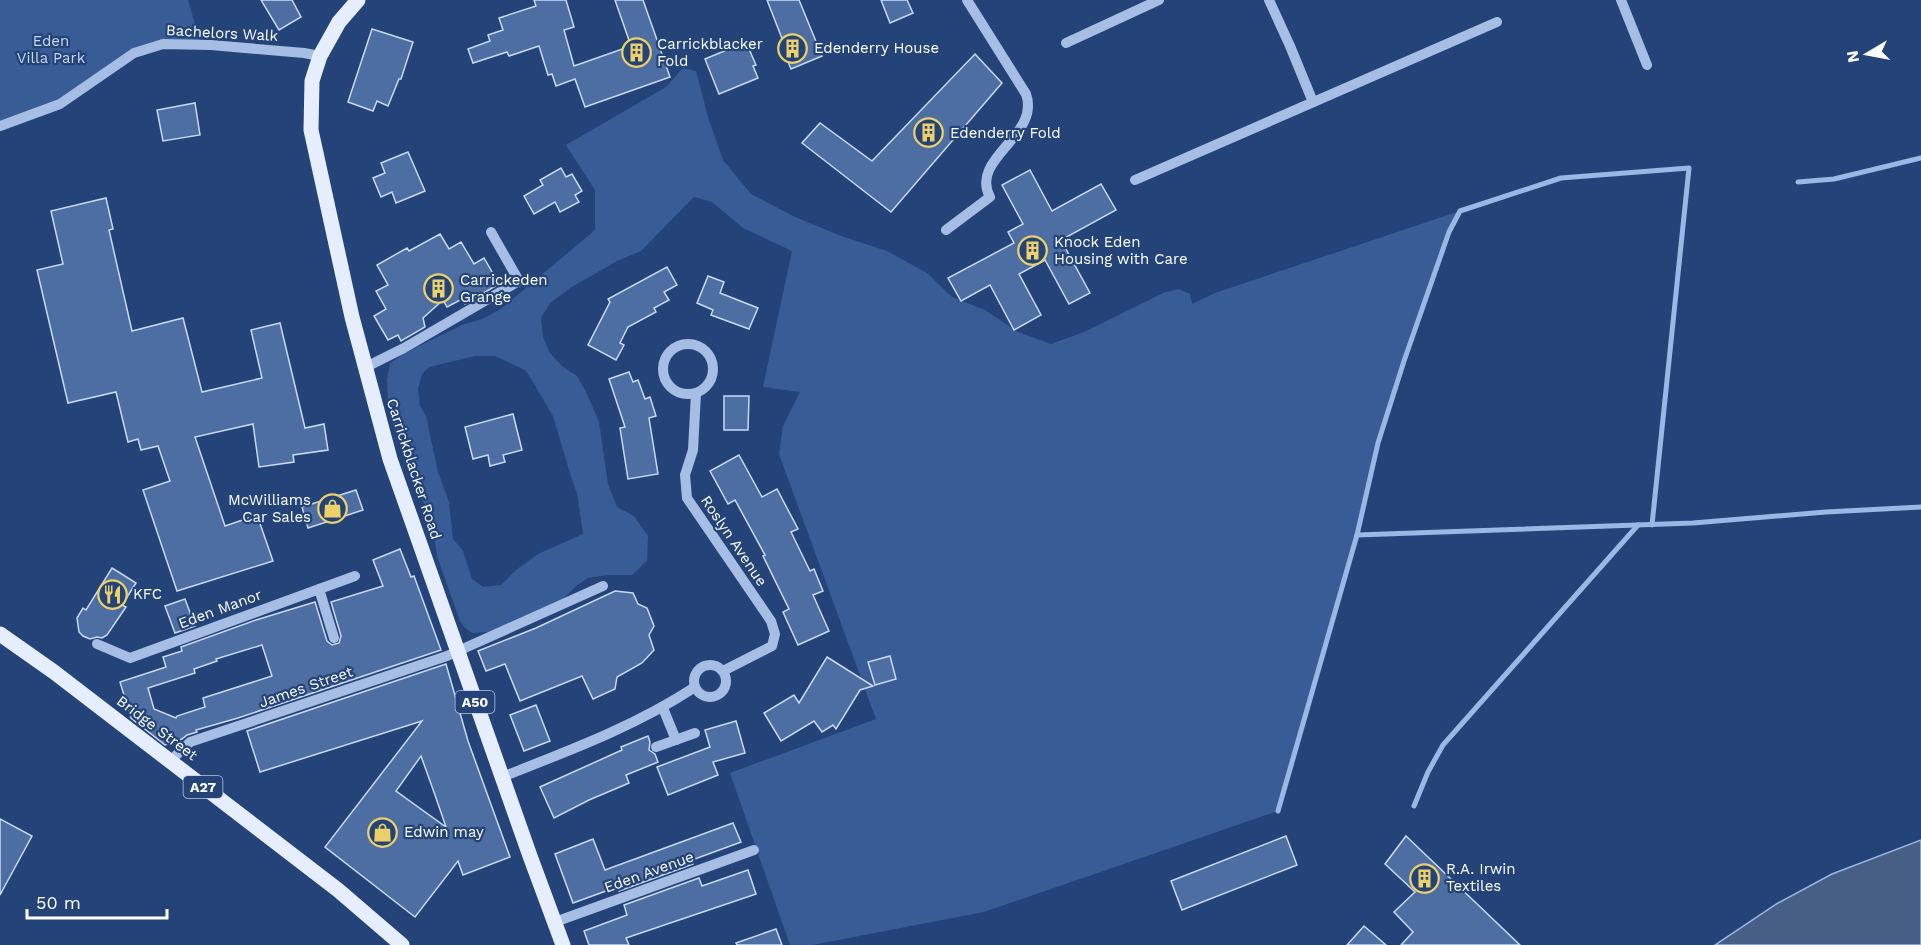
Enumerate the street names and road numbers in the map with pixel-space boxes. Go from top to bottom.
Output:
street label: Bachelors Walk [166,21,279,45]
street label: Carrickblacker Road [383,396,445,542]
street label: Roslyn Avenue [697,492,771,590]
street label: Eden Manor [176,586,264,632]
street label: James Street [257,662,356,711]
road number: A50 [456,691,494,713]
street label: Bridge Street [113,692,201,765]
road number: A27 [184,776,222,798]
street label: Eden Avenue [602,847,696,897]

